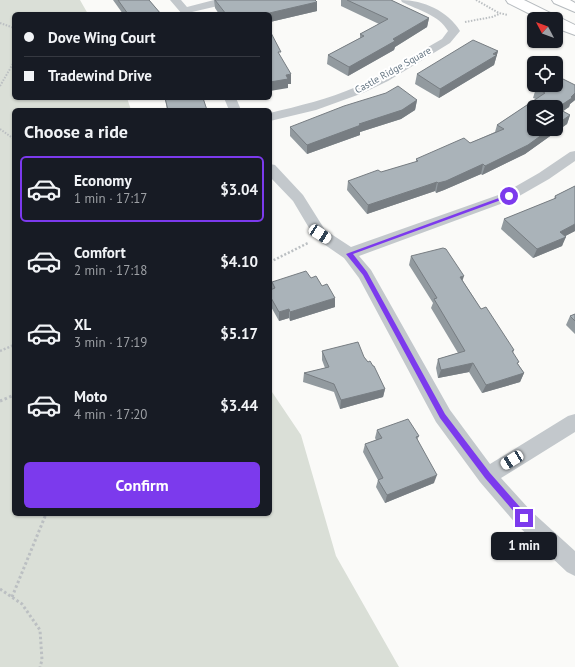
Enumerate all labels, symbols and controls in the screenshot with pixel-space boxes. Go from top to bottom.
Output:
north arrow [527,12,563,48]
map controls [527,12,563,136]
text: Dove Wing Court [48,28,155,47]
street label: Castle Ridge Square [352,44,434,96]
button: locate [527,56,563,92]
text: Tradewind Drive [48,66,152,85]
button: layers [527,100,563,136]
text: Choose a ride [24,120,128,143]
icon: car [26,171,62,207]
text: Economy [74,171,132,190]
text: $3.04 [220,180,258,199]
route start [500,187,518,205]
text: 1 min · 17:17 [74,190,147,207]
car [307,222,333,246]
icon: car [26,243,62,279]
text: Comfort [74,243,126,262]
text: $4.10 [220,252,258,271]
text: 2 min · 17:18 [74,262,147,279]
icon: car [26,315,62,351]
text: XL [74,315,91,334]
text: $5.17 [220,324,258,343]
text: 3 min · 17:19 [74,334,147,351]
icon: car [26,387,62,423]
text: Moto [74,387,107,406]
text: $3.44 [220,396,258,415]
text: 4 min · 17:20 [74,406,147,423]
car [499,449,525,471]
button: Confirm [24,462,260,508]
route end [515,509,533,527]
callout: 1 min [491,532,557,560]
text: 1 min [508,537,540,554]

